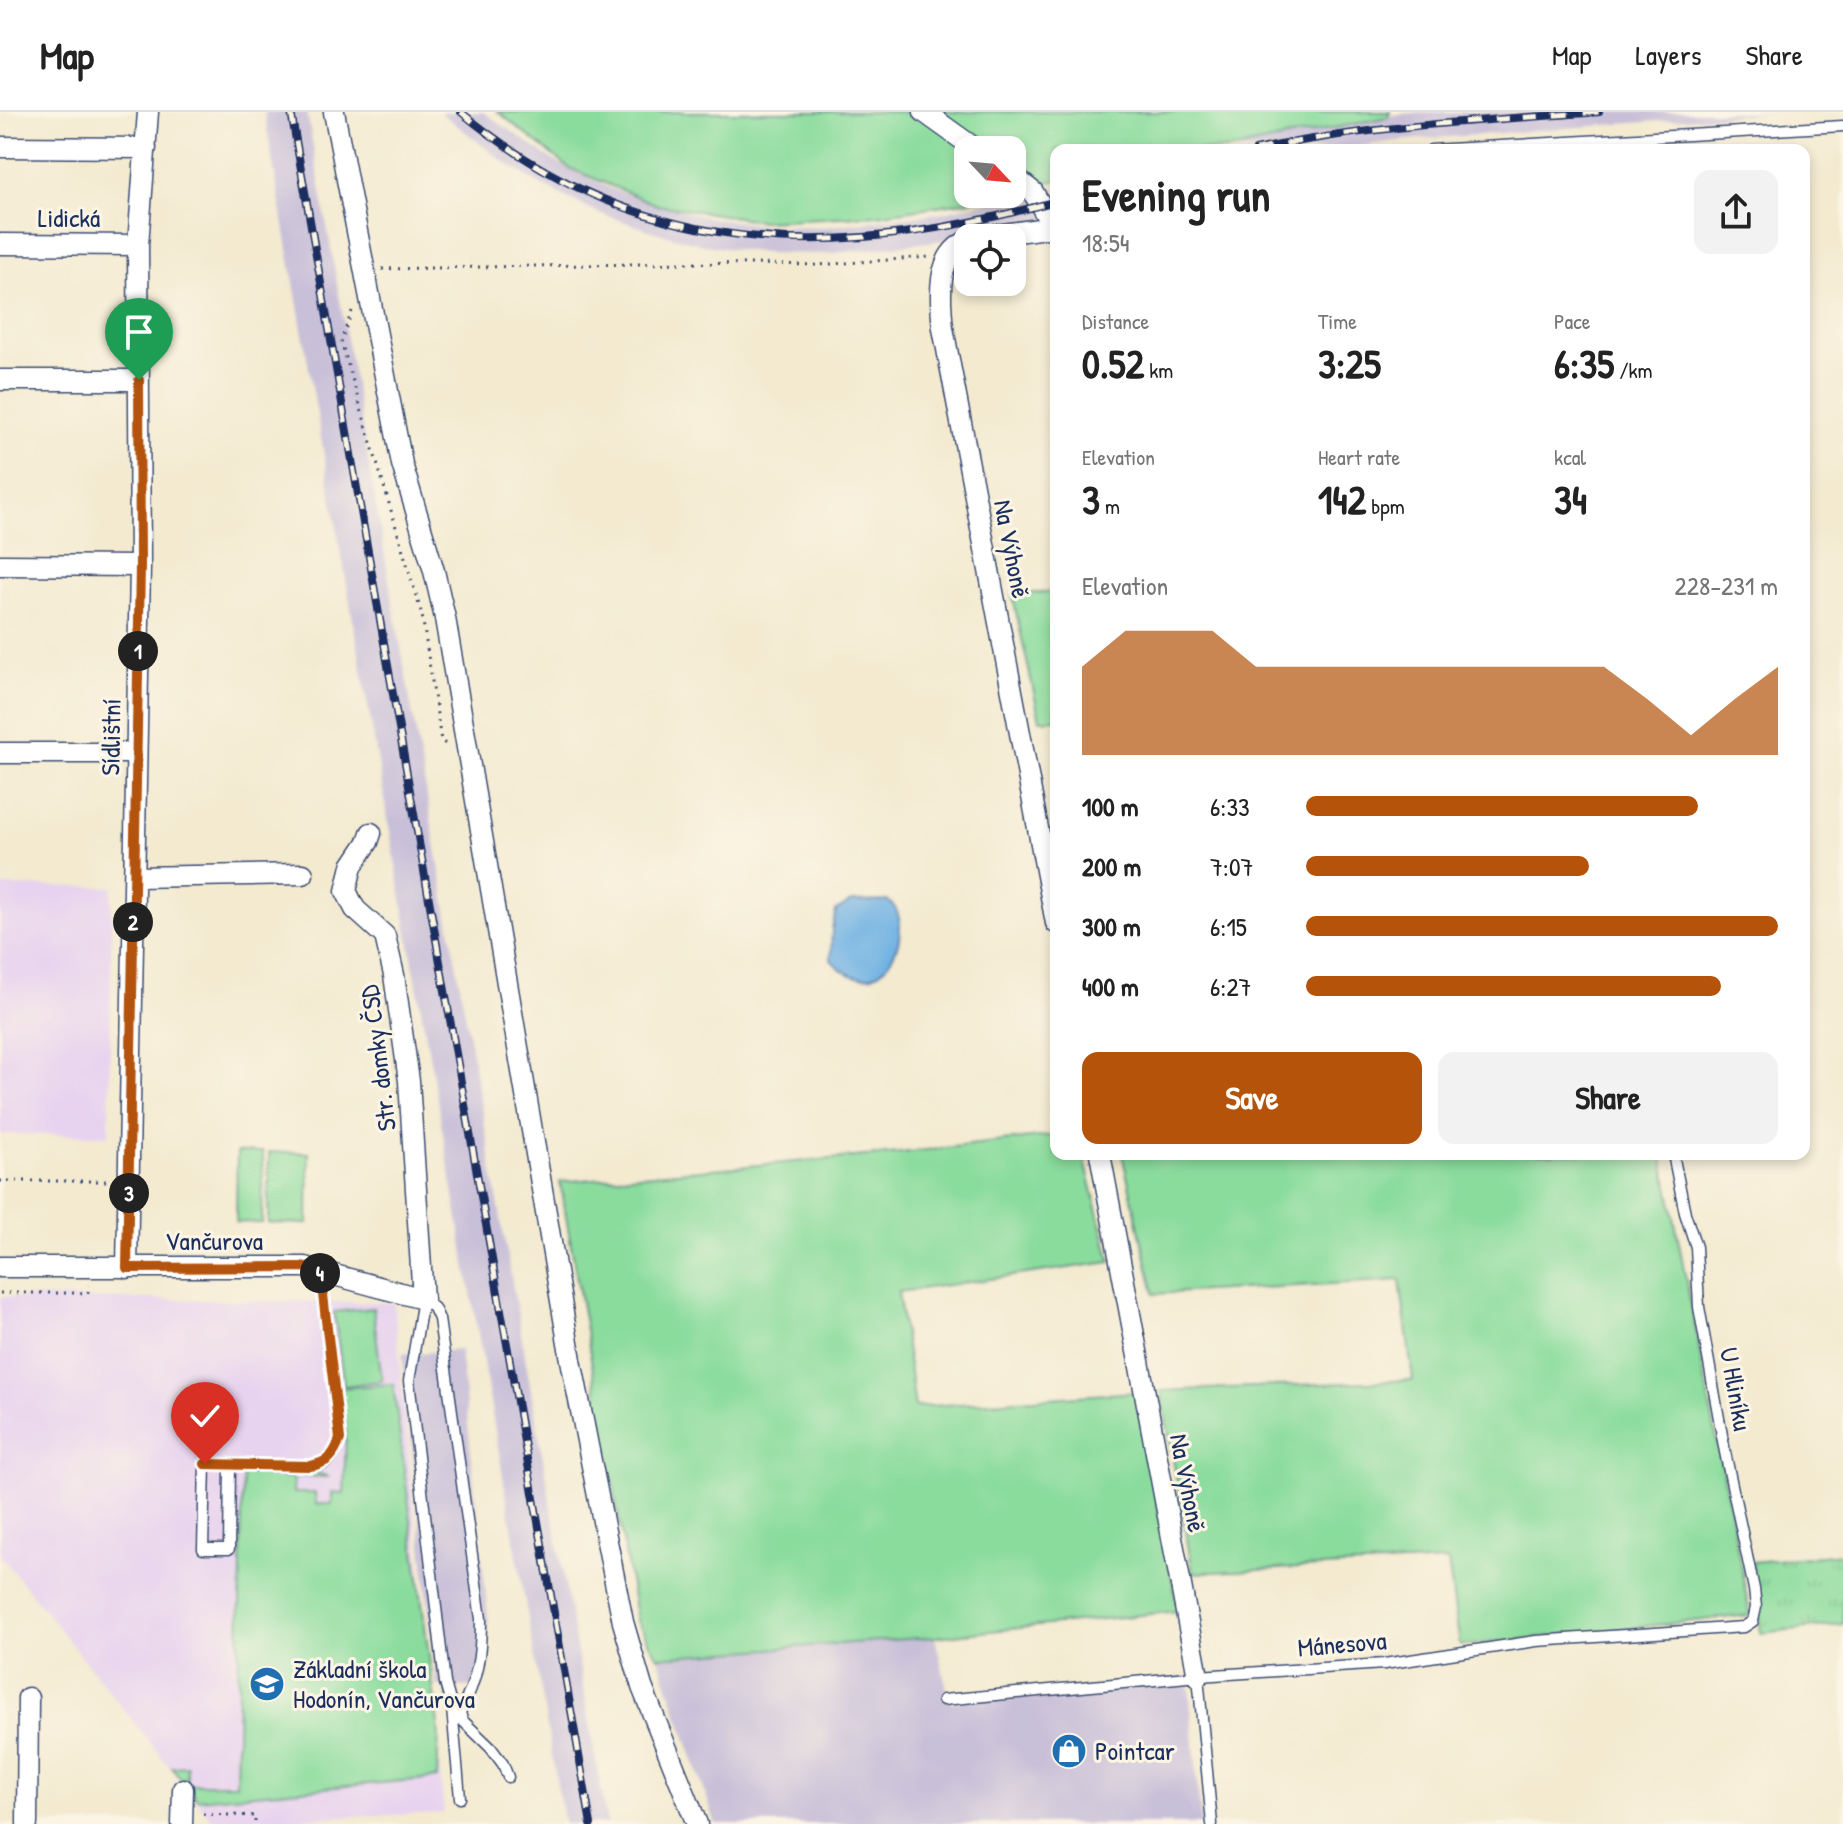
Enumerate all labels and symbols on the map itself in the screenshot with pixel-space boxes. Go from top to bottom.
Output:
north arrow [954,136,1026,208]
street label: Lidická [38,200,100,235]
pin [105,298,173,380]
street label: Na Výhoně [986,497,1039,601]
pin: 1 [118,631,158,671]
street label: Sídlištní [92,698,129,776]
pin: 2 [113,902,153,942]
street label: Str. domky ČSD [351,982,404,1133]
pin: 3 [109,1173,149,1213]
street label: Vančurova [165,1223,263,1258]
pin: 4 [300,1253,340,1293]
street label: U Hliníku [1712,1345,1761,1433]
pin [171,1382,239,1464]
street label: Na Výhoně [1162,1431,1215,1535]
street label: Mánesova [1296,1622,1388,1665]
place label: Základní škola Hodonín, Vančurova [293,1651,475,1716]
school or university icon: Základní škola Hodonín, Vančurova [248,1665,286,1703]
shop icon: Pointcar [1050,1732,1088,1770]
place label: Pointcar [1095,1733,1175,1768]

